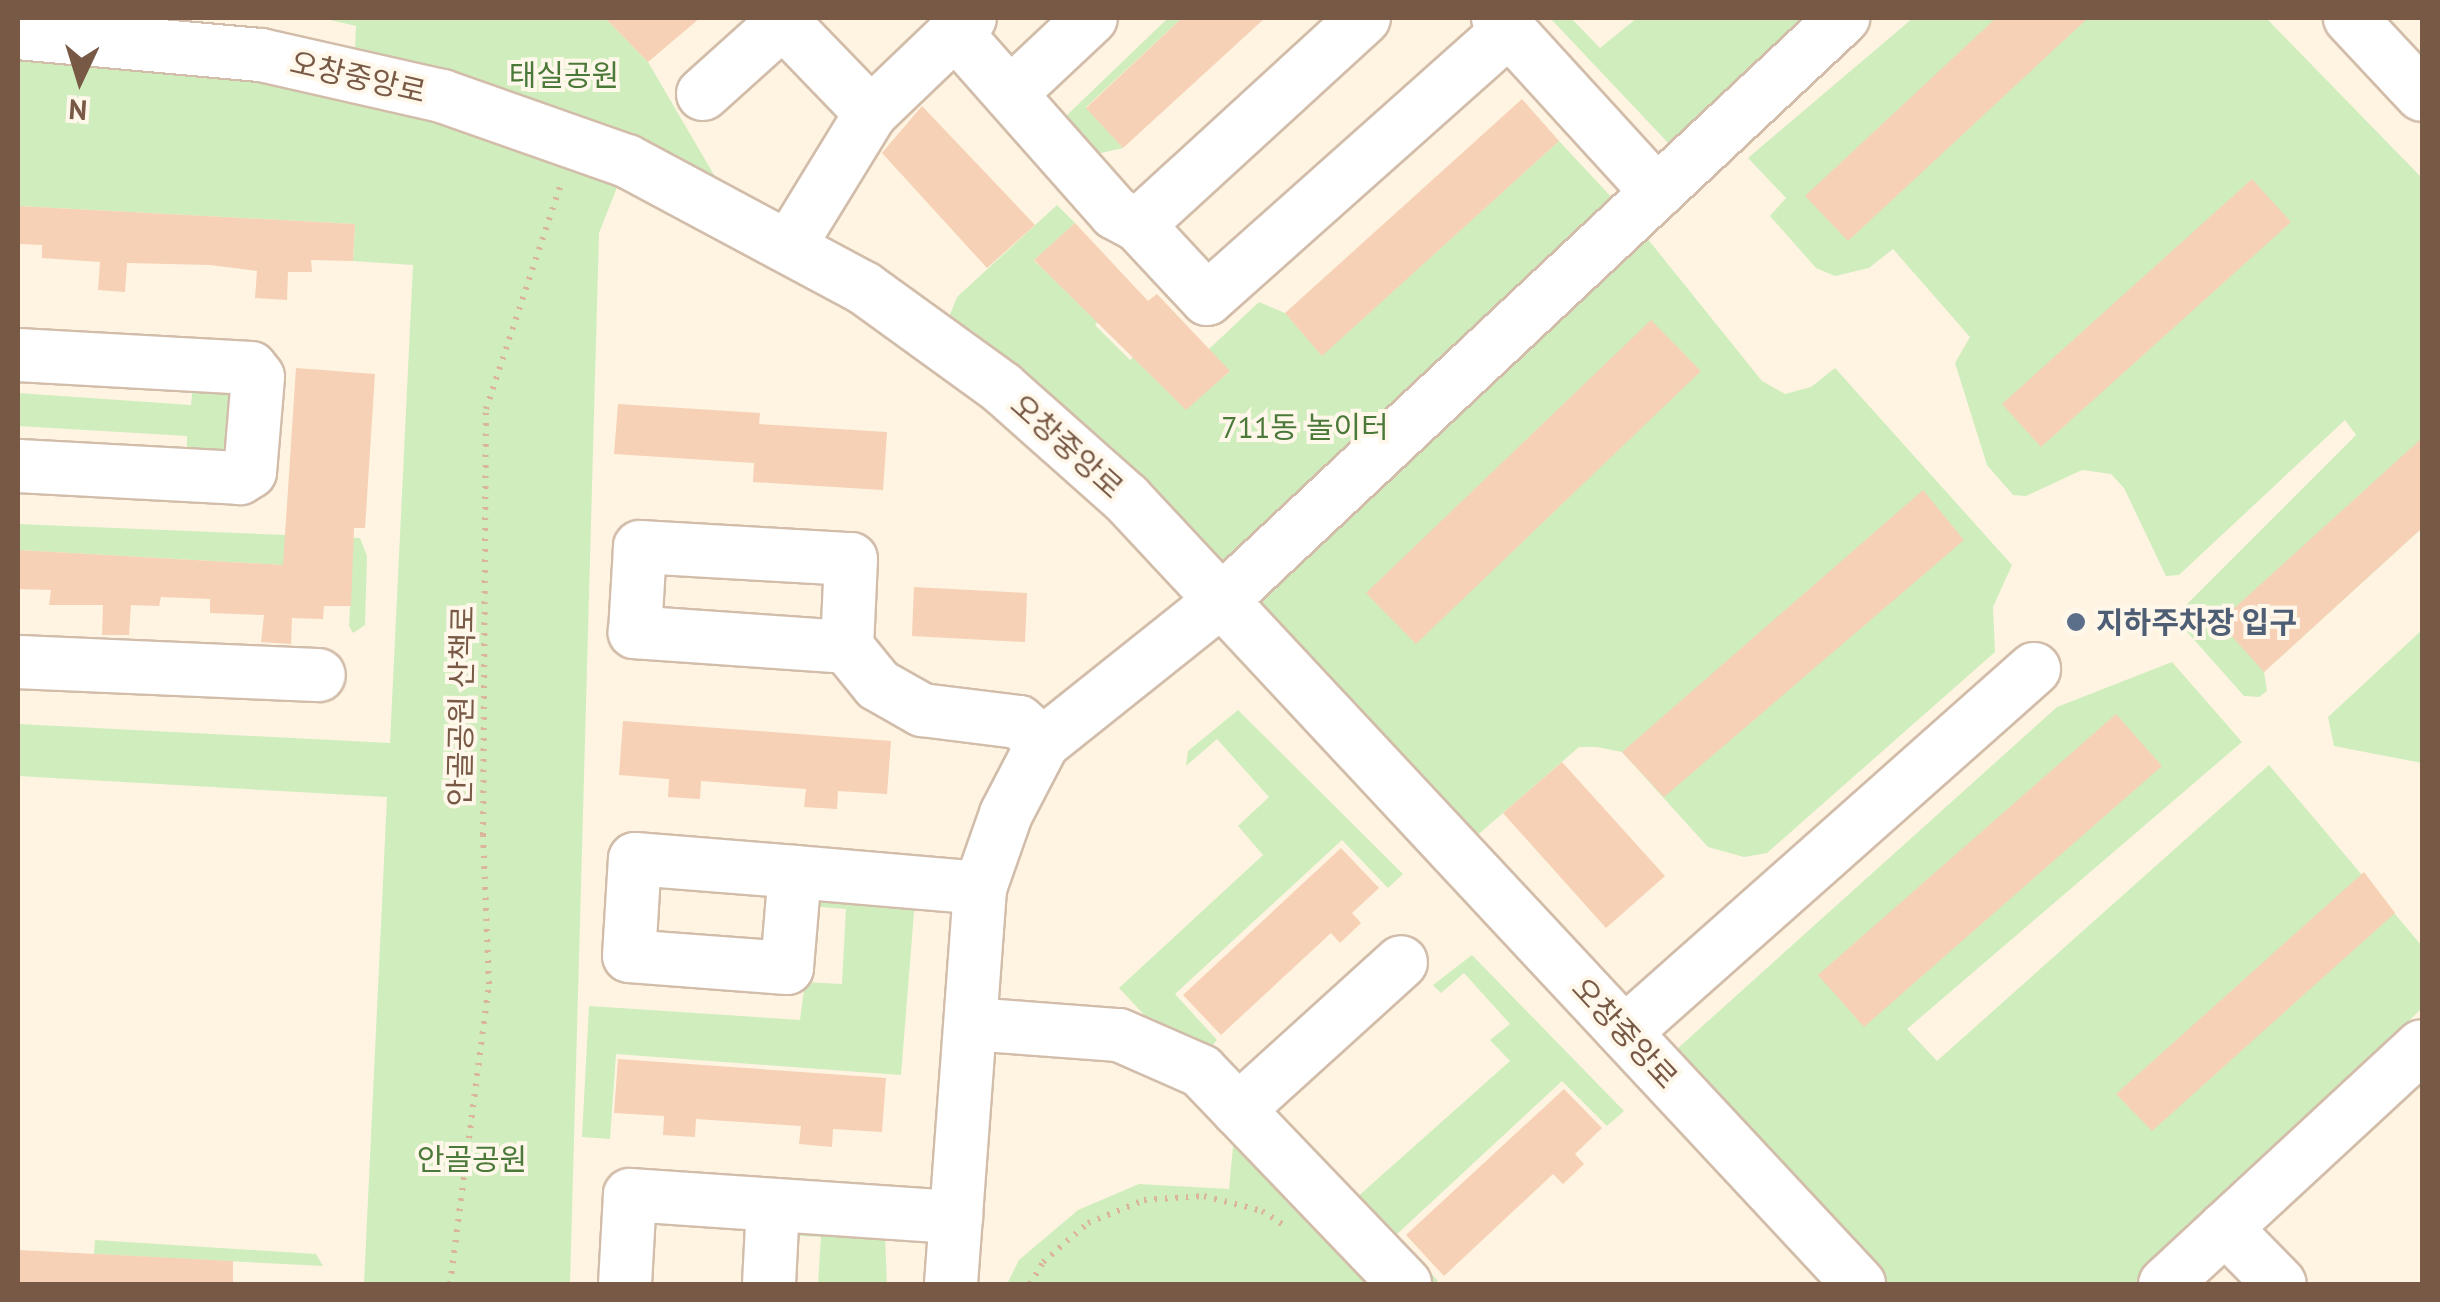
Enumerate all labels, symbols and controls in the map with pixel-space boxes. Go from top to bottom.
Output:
north arrow [30,30,130,130]
street label: 오창중앙로 [287,44,429,110]
park label: 태실공원 [509,57,619,93]
text: N [67,91,88,130]
street label: 오창중앙로 [1004,386,1130,506]
park label: 711동 놀이터 [1221,409,1389,445]
place label: 지하주차장 입구 [2096,604,2297,640]
street label: 안골공원 산책로 [441,605,481,807]
marker: 지하주차장 입구 [2065,611,2087,633]
street label: 오창중앙로 [1565,970,1685,1096]
park label: 안골공원 [417,1141,527,1177]

